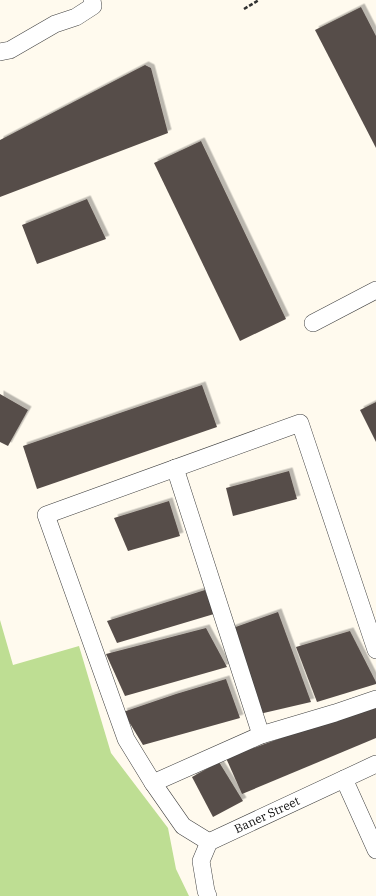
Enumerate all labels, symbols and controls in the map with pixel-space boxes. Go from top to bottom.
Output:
street label: Baner Street [232,793,302,836]

